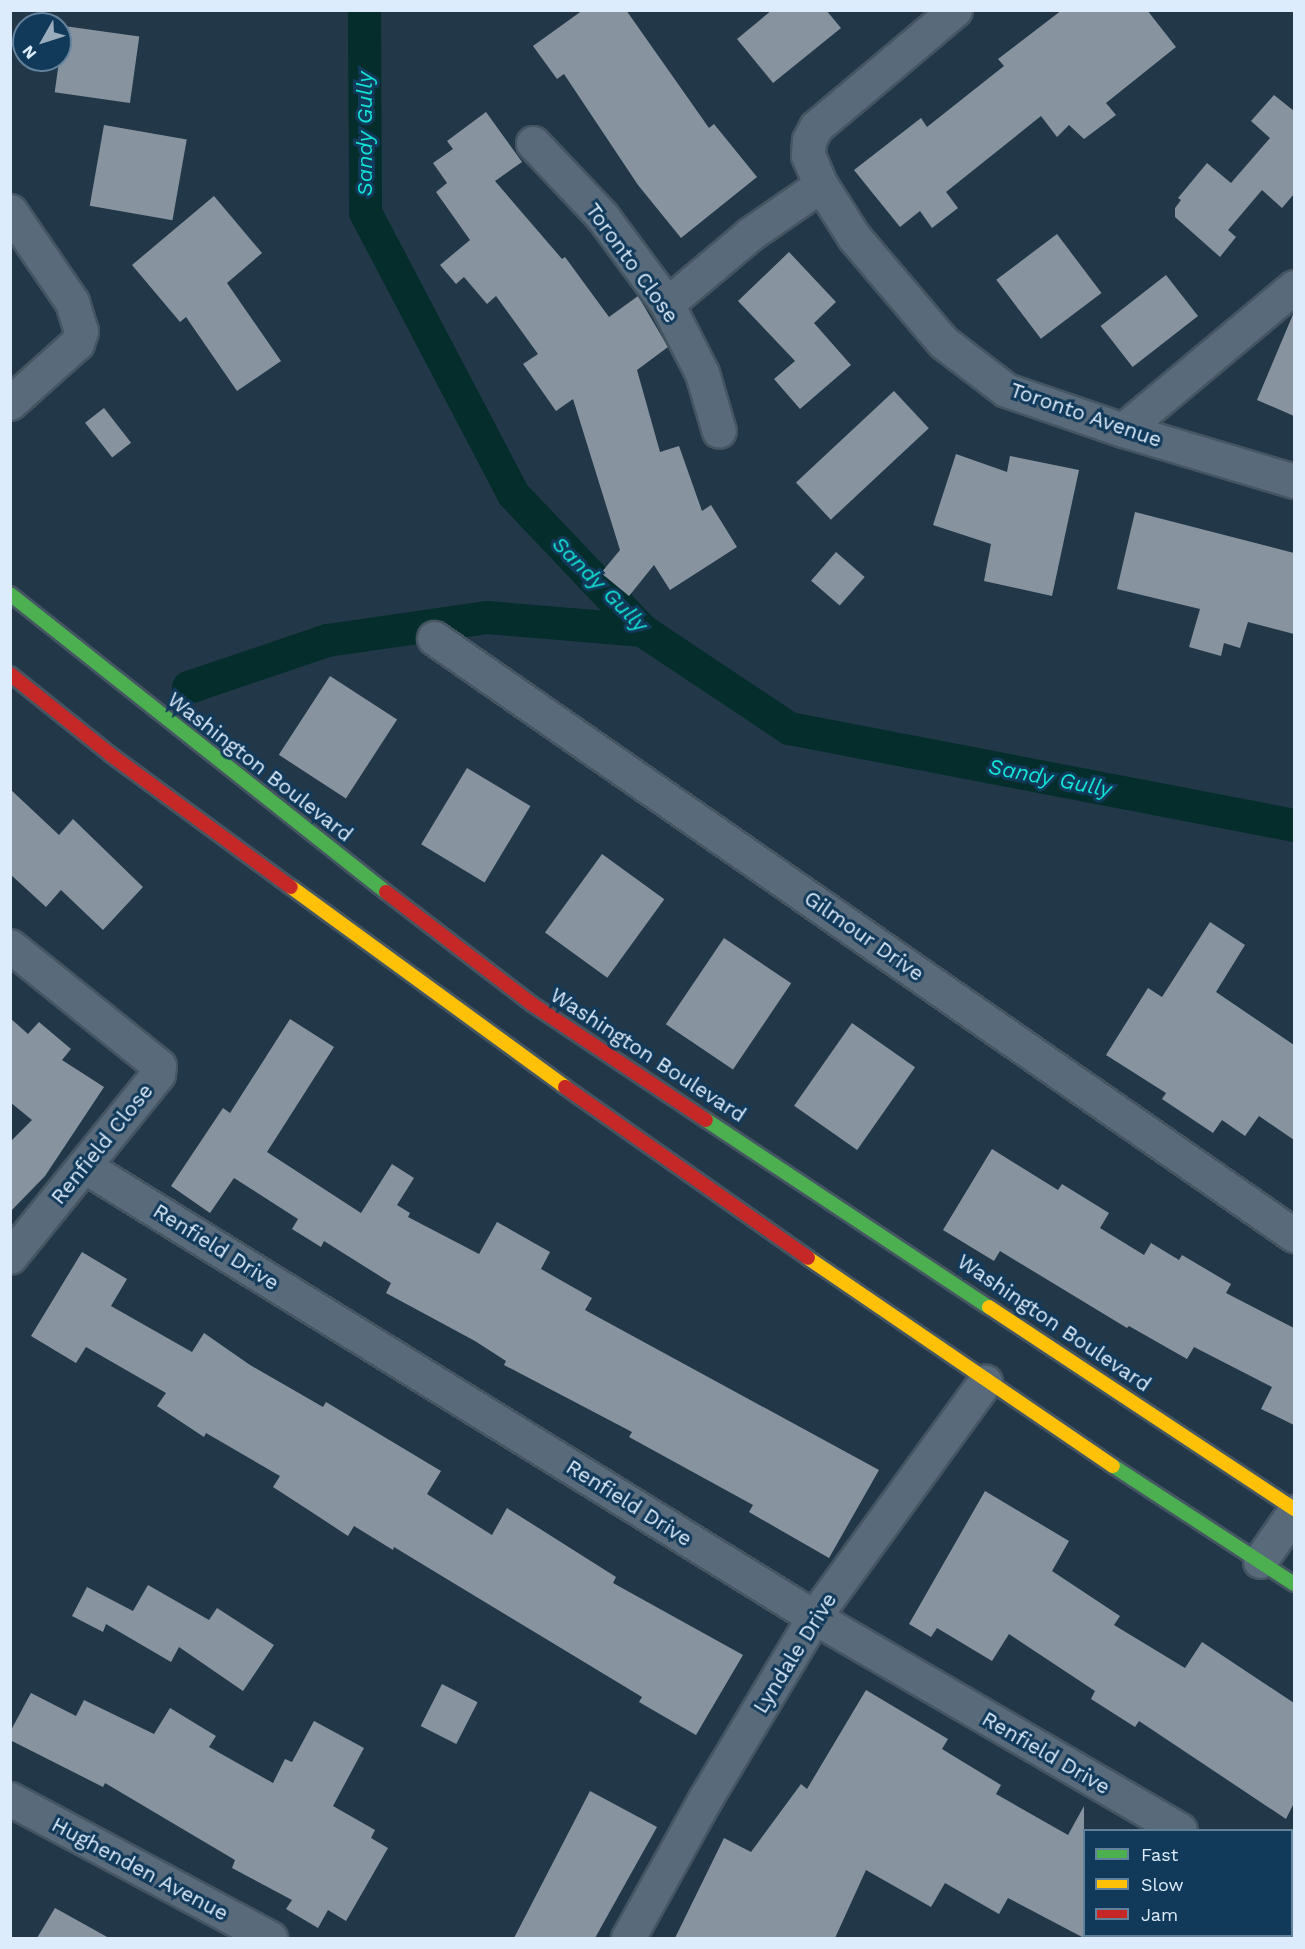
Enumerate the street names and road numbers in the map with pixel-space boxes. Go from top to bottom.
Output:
street label: Toronto Close [580,198,684,328]
street label: Toronto Avenue [1006,377,1166,453]
street label: Washington Boulevard [162,687,358,847]
street label: Gilmour Drive [799,885,929,987]
street label: Washington Boulevard [546,982,750,1128]
street label: Renfield Close [46,1079,158,1209]
street label: Renfield Drive [148,1198,284,1296]
street label: Washington Boulevard [952,1249,1156,1397]
street label: Renfield Drive [561,1454,697,1552]
street label: Lyndale Drive [748,1588,842,1718]
street label: Renfield Drive [978,1706,1114,1800]
street label: Hughenden Avenue [47,1812,233,1926]

